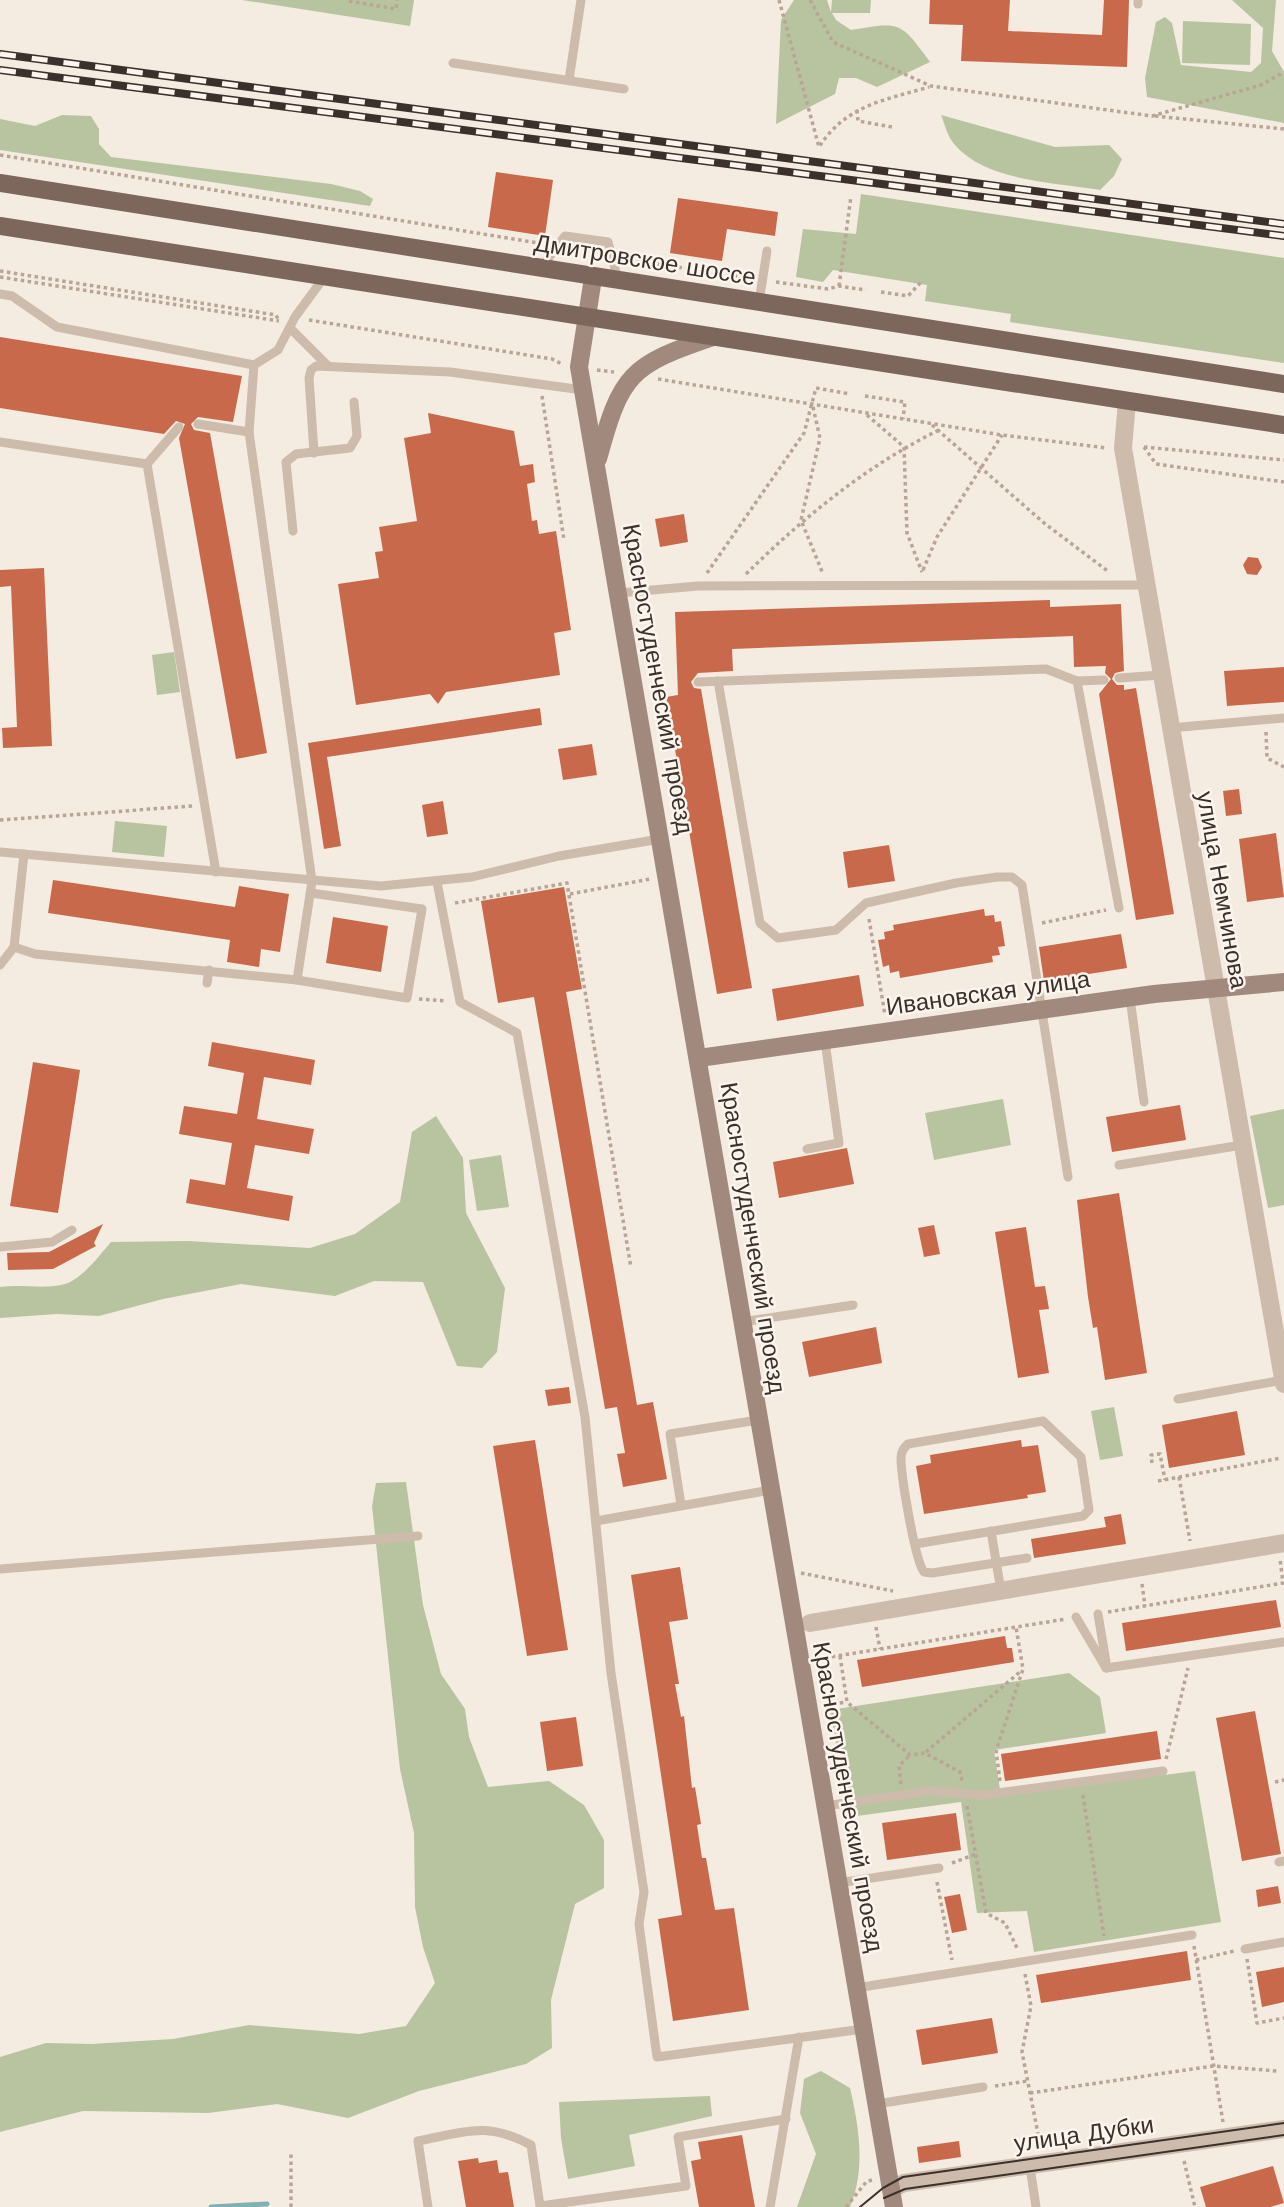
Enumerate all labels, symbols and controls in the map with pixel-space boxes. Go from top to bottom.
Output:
street label: Дмитровское шоссе [532,229,758,291]
street label: Красностуденческий проезд [617,522,699,836]
street label: улица Немчинова [1191,789,1253,991]
street label: Ивановская улица [884,965,1092,1021]
street label: Красностуденческий проезд [715,1080,791,1396]
street label: Красностуденческий проезд [807,1640,889,1954]
street label: улица Дубки [1012,2110,1156,2158]

